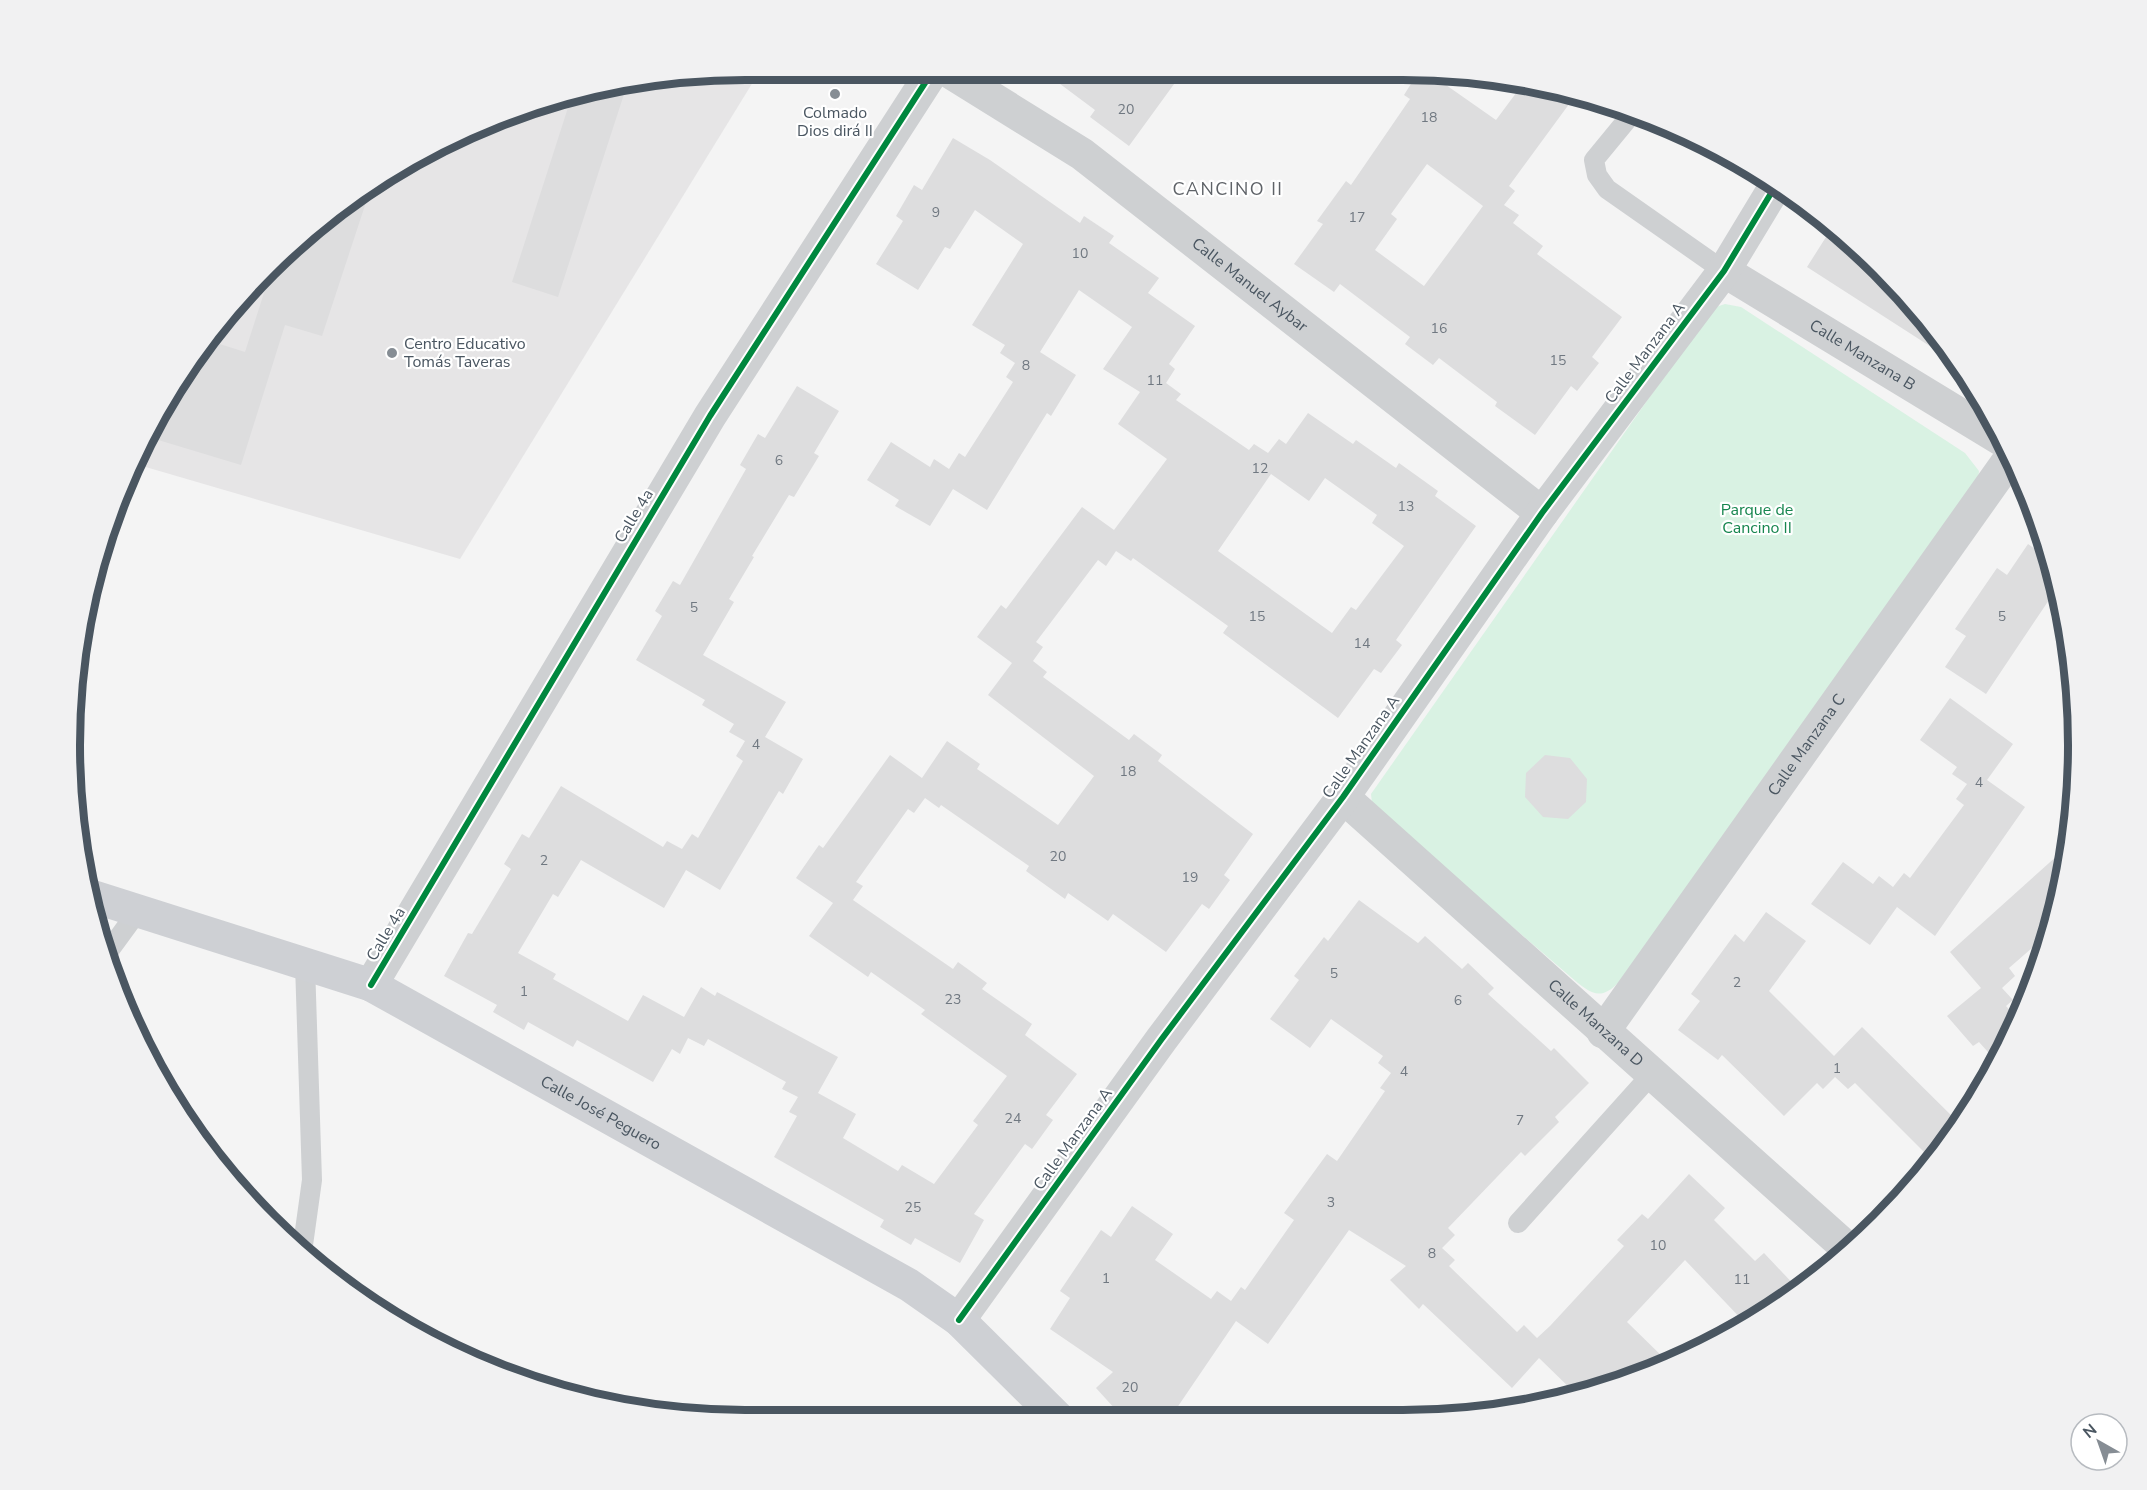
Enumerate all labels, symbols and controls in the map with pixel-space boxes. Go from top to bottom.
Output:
marker: Colmado Dios dirá II [828,87,842,101]
house number: 20 [1118,100,1134,119]
place label: Colmado Dios dirá II [797,102,873,142]
house number: 18 [1421,108,1437,127]
district label: CANCINO II [1173,177,1283,201]
house number: 9 [932,203,940,222]
house number: 17 [1349,208,1365,227]
street label: Calle Manuel Aybar [1187,233,1313,337]
house number: 10 [1072,244,1088,263]
street label: Calle Manzana A [1600,298,1691,408]
street label: Calle Manzana B [1805,314,1920,396]
house number: 16 [1431,319,1447,338]
place label: Centro Educativo Tomás Taveras [404,333,526,373]
marker: Centro Educativo Tomás Taveras [385,346,399,360]
house number: 15 [1550,351,1566,370]
house number: 8 [1022,356,1030,375]
house number: 11 [1147,371,1163,390]
house number: 6 [775,451,783,470]
house number: 12 [1252,459,1268,478]
street label: Calle 4a [609,485,659,547]
house number: 13 [1398,497,1414,516]
park label: Parque de Cancino II [1721,499,1793,539]
house number: 5 [690,598,698,617]
house number: 15 [1249,607,1265,626]
house number: 5 [1998,607,2006,626]
house number: 14 [1354,634,1370,653]
street label: Calle Manzana C [1763,689,1851,800]
street label: Calle Manzana A [1317,691,1405,803]
house number: 4 [752,735,760,754]
house number: 18 [1120,762,1136,781]
house number: 4 [1975,773,1983,792]
house number: 20 [1050,847,1066,866]
house number: 2 [540,851,548,870]
house number: 19 [1182,868,1198,887]
street label: Calle 4a [361,903,411,965]
house number: 5 [1330,964,1338,983]
house number: 2 [1733,973,1741,992]
street label: Calle Manzana D [1543,974,1648,1072]
house number: 1 [520,982,528,1001]
house number: 23 [945,990,961,1009]
house number: 6 [1454,991,1462,1010]
house number: 1 [1833,1059,1841,1078]
house number: 4 [1400,1062,1408,1081]
street label: Calle José Peguero [536,1071,665,1156]
street label: Calle Manzana A [1028,1083,1118,1195]
house number: 24 [1005,1109,1021,1128]
house number: 7 [1516,1111,1524,1130]
house number: 3 [1327,1193,1335,1212]
house number: 25 [905,1198,921,1217]
house number: 10 [1650,1236,1666,1255]
house number: 8 [1428,1244,1436,1263]
house number: 1 [1102,1269,1110,1288]
house number: 11 [1734,1270,1750,1289]
house number: 20 [1122,1378,1138,1397]
north arrow [2069,1412,2129,1472]
text: N [2078,1419,2102,1444]

